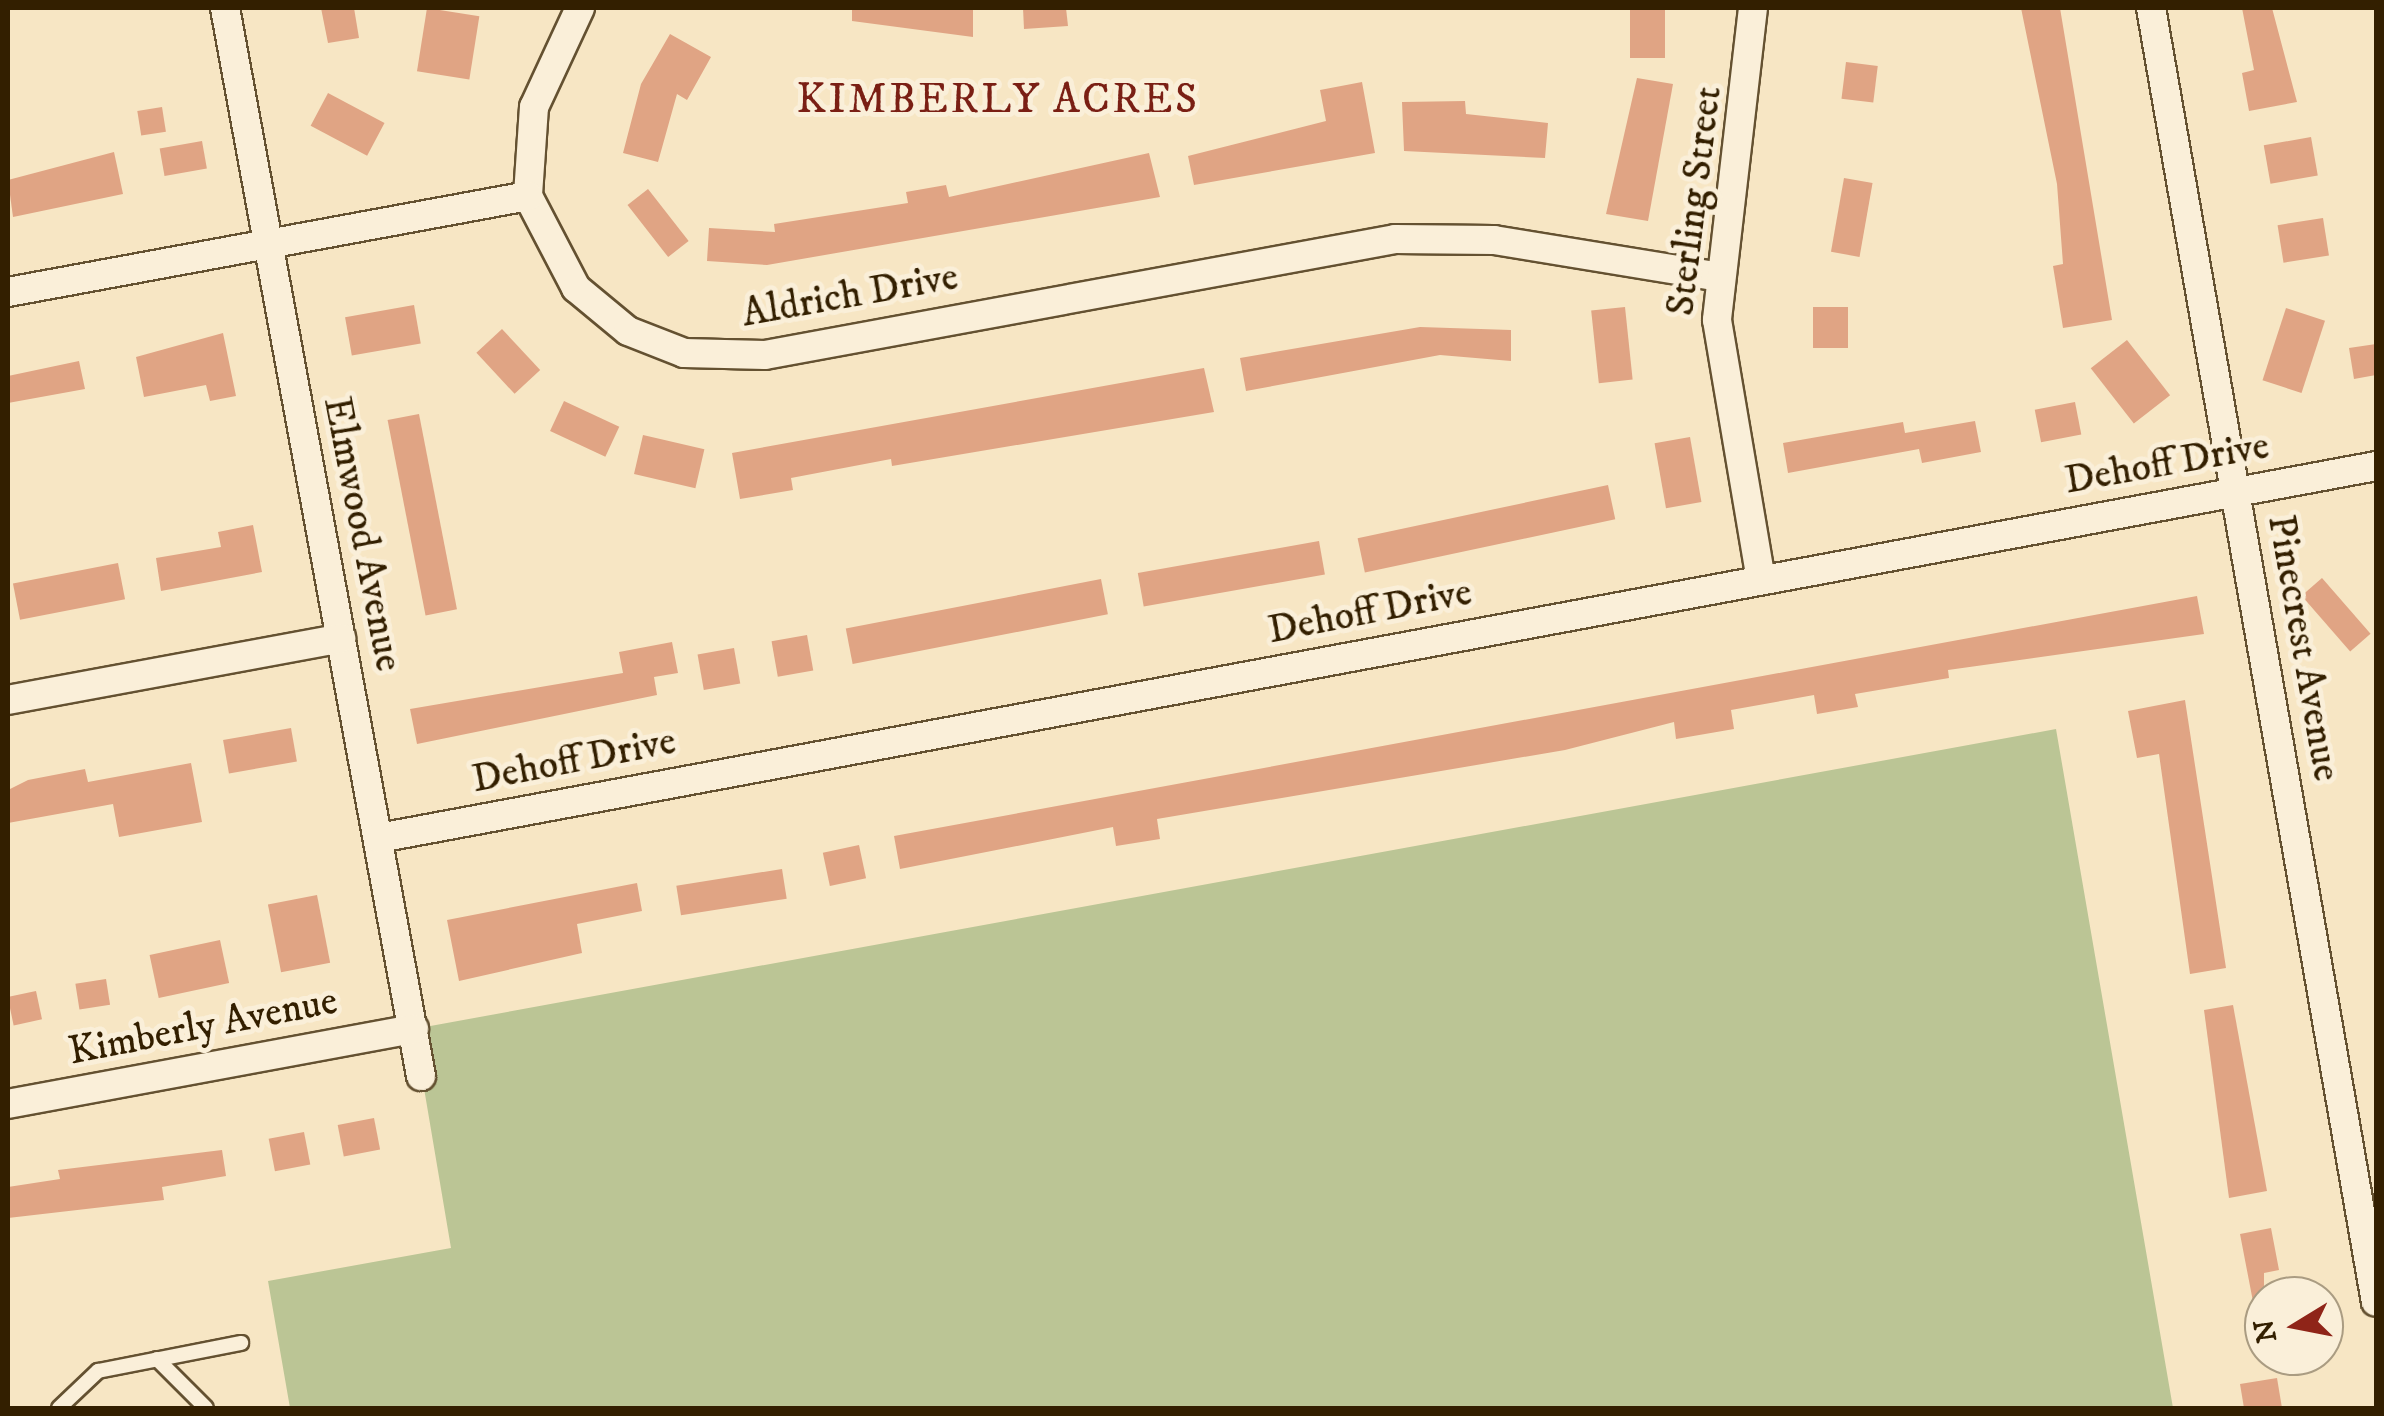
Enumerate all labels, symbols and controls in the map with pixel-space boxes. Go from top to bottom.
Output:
district label: KIMBERLY ACRES [796,75,1200,125]
street label: Sterling Street [1657,83,1733,319]
street label: Aldrich Drive [738,253,962,339]
street label: Elmwood Avenue [312,393,412,675]
street label: Dehoff Drive [2061,422,2273,506]
street label: Pinecrest Avenue [2256,511,2350,785]
street label: Dehoff Drive [1264,569,1476,655]
street label: Dehoff Drive [468,718,680,804]
street label: Kimberly Avenue [65,977,341,1077]
north arrow [2244,1276,2344,1376]
text: N [2247,1317,2285,1345]

